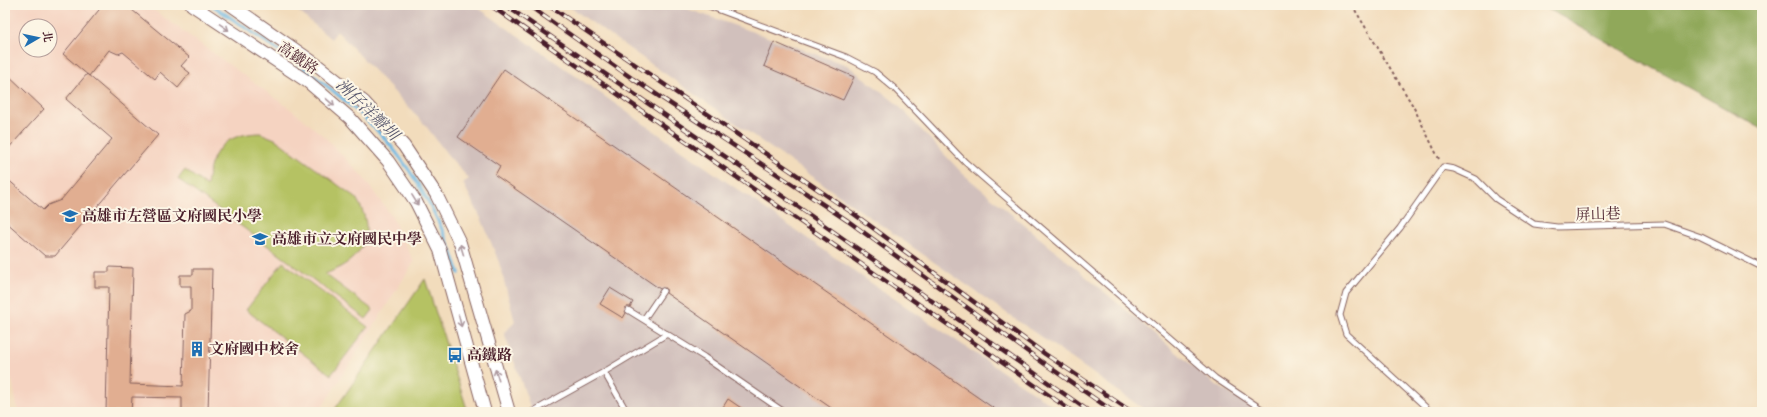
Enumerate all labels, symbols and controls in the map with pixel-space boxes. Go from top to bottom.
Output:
north arrow [18,18,58,58]
one-way arrow [218,23,229,31]
text: 北 [39,30,55,43]
street label: 高鐵路 [274,38,322,79]
water label: 洲仔洋瓣圳 [331,75,404,147]
one-way arrow [325,97,335,106]
one-way arrow [411,194,419,206]
street label: 屏山巷 [1575,204,1621,225]
school or university icon: 高雄市左營區文府國民小學 [61,207,79,225]
place label: 高雄市左營區文府國民小學 [82,207,262,226]
school or university icon: 高雄市立文府國民中學 [251,230,269,248]
place label: 高雄市立文府國民中學 [272,230,422,249]
one-way arrow [458,243,465,256]
one-way arrow [457,314,465,327]
building icon: 文府國中校舍 [188,340,206,358]
place label: 文府國中校舍 [209,340,299,359]
bus stop icon: 高鐵路 [446,346,464,364]
place label: 高鐵路 [467,346,512,365]
one-way arrow [493,368,500,381]

